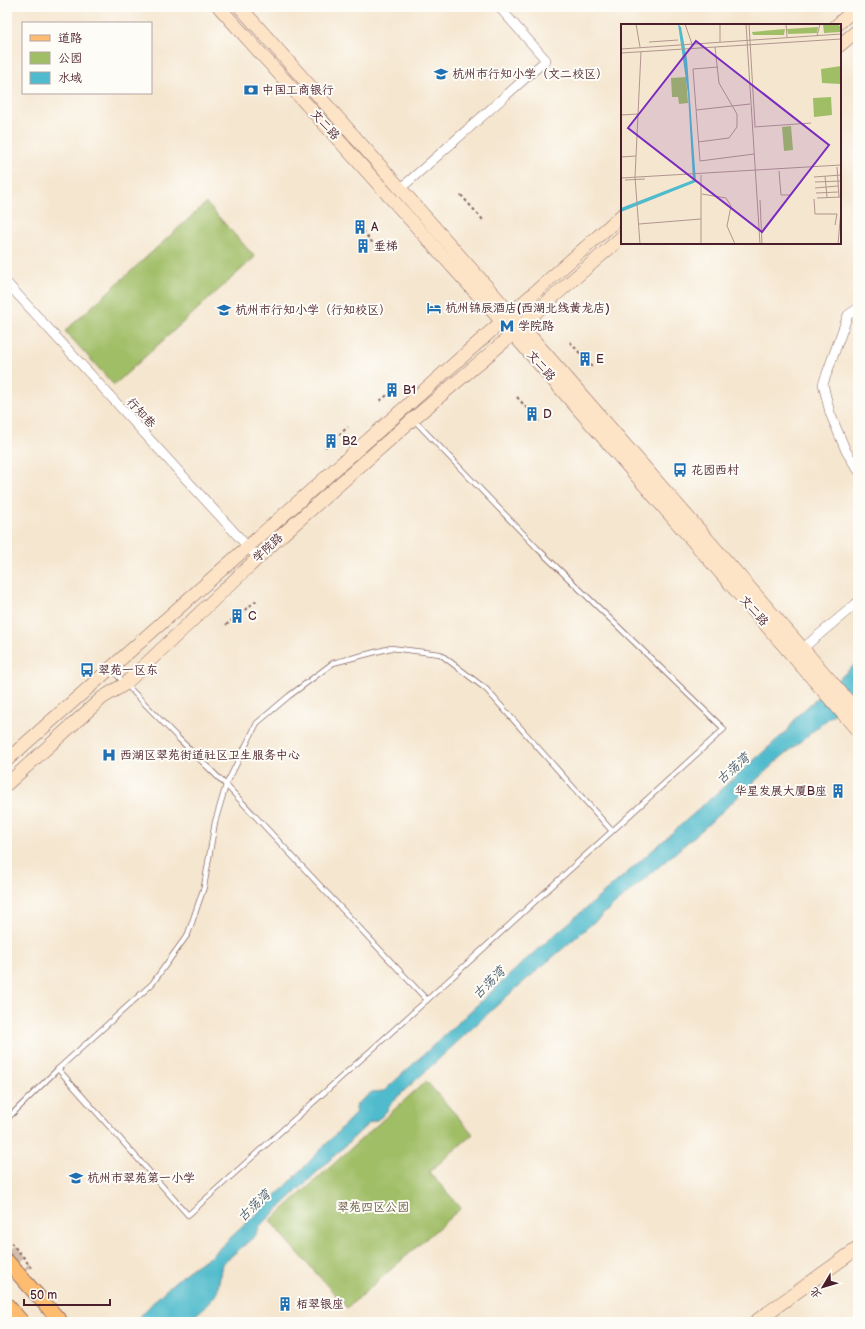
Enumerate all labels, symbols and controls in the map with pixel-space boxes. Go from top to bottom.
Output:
legend [22,22,152,94]
inset map [621,24,841,244]
text: 道路 [58,31,82,46]
text: 公园 [58,51,82,66]
school or university icon: 杭州市行知小学（文二校区） [433,66,449,82]
place label: 杭州市行知小学（文二校区） [452,67,608,82]
text: 水域 [58,71,82,86]
bank icon: 中国工商银行 [243,82,259,98]
place label: 中国工商银行 [262,83,334,98]
street label: 文二路 [307,107,343,143]
building icon: A [352,219,368,235]
place label: A [371,220,379,235]
building icon: 垂梯 [355,238,371,254]
place label: 垂梯 [374,239,398,254]
hotel icon: 杭州锦辰酒店(西湖北线黄龙店) [426,300,442,316]
place label: 杭州锦辰酒店(西湖北线黄龙店) [445,301,610,316]
school or university icon: 杭州市行知小学（行知校区） [216,302,232,318]
place label: 杭州市行知小学（行知校区） [235,303,391,318]
metro station icon: 学院路 [499,318,515,334]
place label: 学院路 [518,319,554,334]
street label: 文二路 [524,347,558,385]
building icon: E [577,351,593,367]
place label: E [596,352,604,367]
building icon: B1 [384,382,400,398]
place label: B1 [403,383,416,398]
street label: 行知巷 [123,395,159,431]
building icon: D [524,406,540,422]
place label: D [543,407,552,422]
building icon: B2 [323,433,339,449]
place label: B2 [342,434,357,449]
bus stop icon: 花园西村 [672,462,688,478]
place label: 花园西村 [691,463,739,478]
street label: 学院路 [250,530,286,566]
street label: 文二路 [737,592,771,630]
building icon: C [229,608,245,624]
place label: C [248,609,257,624]
bus stop icon: 翠苑一区东 [79,662,95,678]
place label: 翠苑一区东 [98,663,158,678]
hospital icon: 西湖区翠苑街道社区卫生服务中心 [101,747,117,763]
place label: 西湖区翠苑街道社区卫生服务中心 [120,748,300,763]
water label: 古荡湾 [713,749,754,788]
building icon: 华星发展大厦B座 [830,783,846,799]
place label: 华星发展大厦B座 [735,784,827,799]
water label: 古荡湾 [469,962,510,1002]
school or university icon: 杭州市翠苑第一小学 [68,1170,84,1186]
place label: 杭州市翠苑第一小学 [87,1171,195,1186]
water label: 古荡湾 [234,1185,275,1225]
park label: 翠苑四区公园 [337,1200,409,1215]
north arrow [803,1267,843,1307]
scale bar [24,1281,110,1307]
text: 北 [807,1285,824,1301]
text: 50 m [30,1288,57,1303]
building icon: 栢翠银座 [277,1296,293,1312]
place label: 栢翠银座 [296,1297,344,1312]

